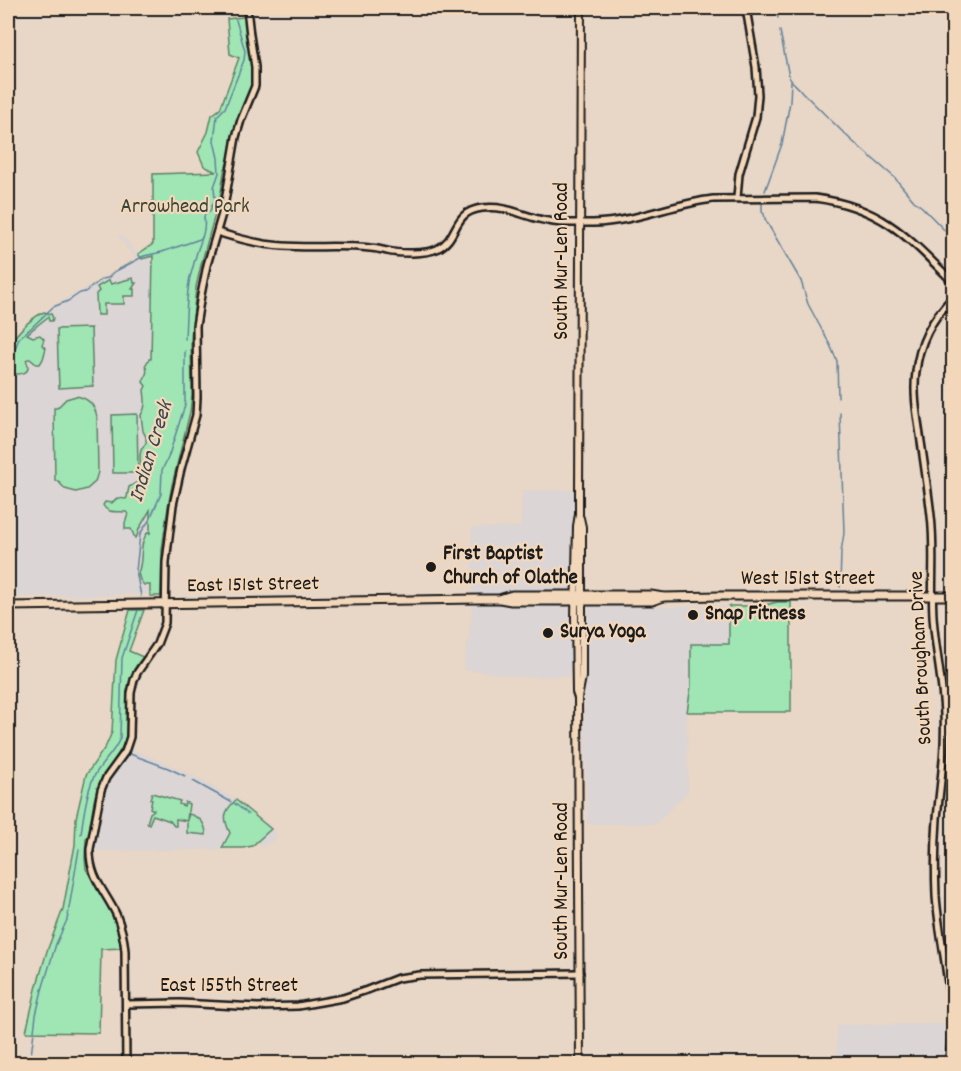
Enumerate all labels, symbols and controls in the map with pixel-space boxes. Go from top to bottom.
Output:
street label: South Mur-Len Road [548,182,578,340]
park label: Arrowhead Park [120,193,250,223]
water label: Indian Creek [122,396,183,506]
place label: First Baptist Church of Olathe [443,540,578,594]
marker: First Baptist Church of Olathe [424,560,438,574]
street label: West 151st Street [741,565,875,595]
street label: East 151st Street [187,570,320,602]
street label: South Brougham Drive [902,570,942,746]
place label: Snap Fitness [705,600,806,630]
marker: Snap Fitness [686,608,700,622]
place label: Surya Yoga [560,618,646,648]
marker: Surya Yoga [541,626,555,640]
street label: South Mur-Len Road [548,802,578,960]
street label: East 155th Street [160,972,298,1002]

